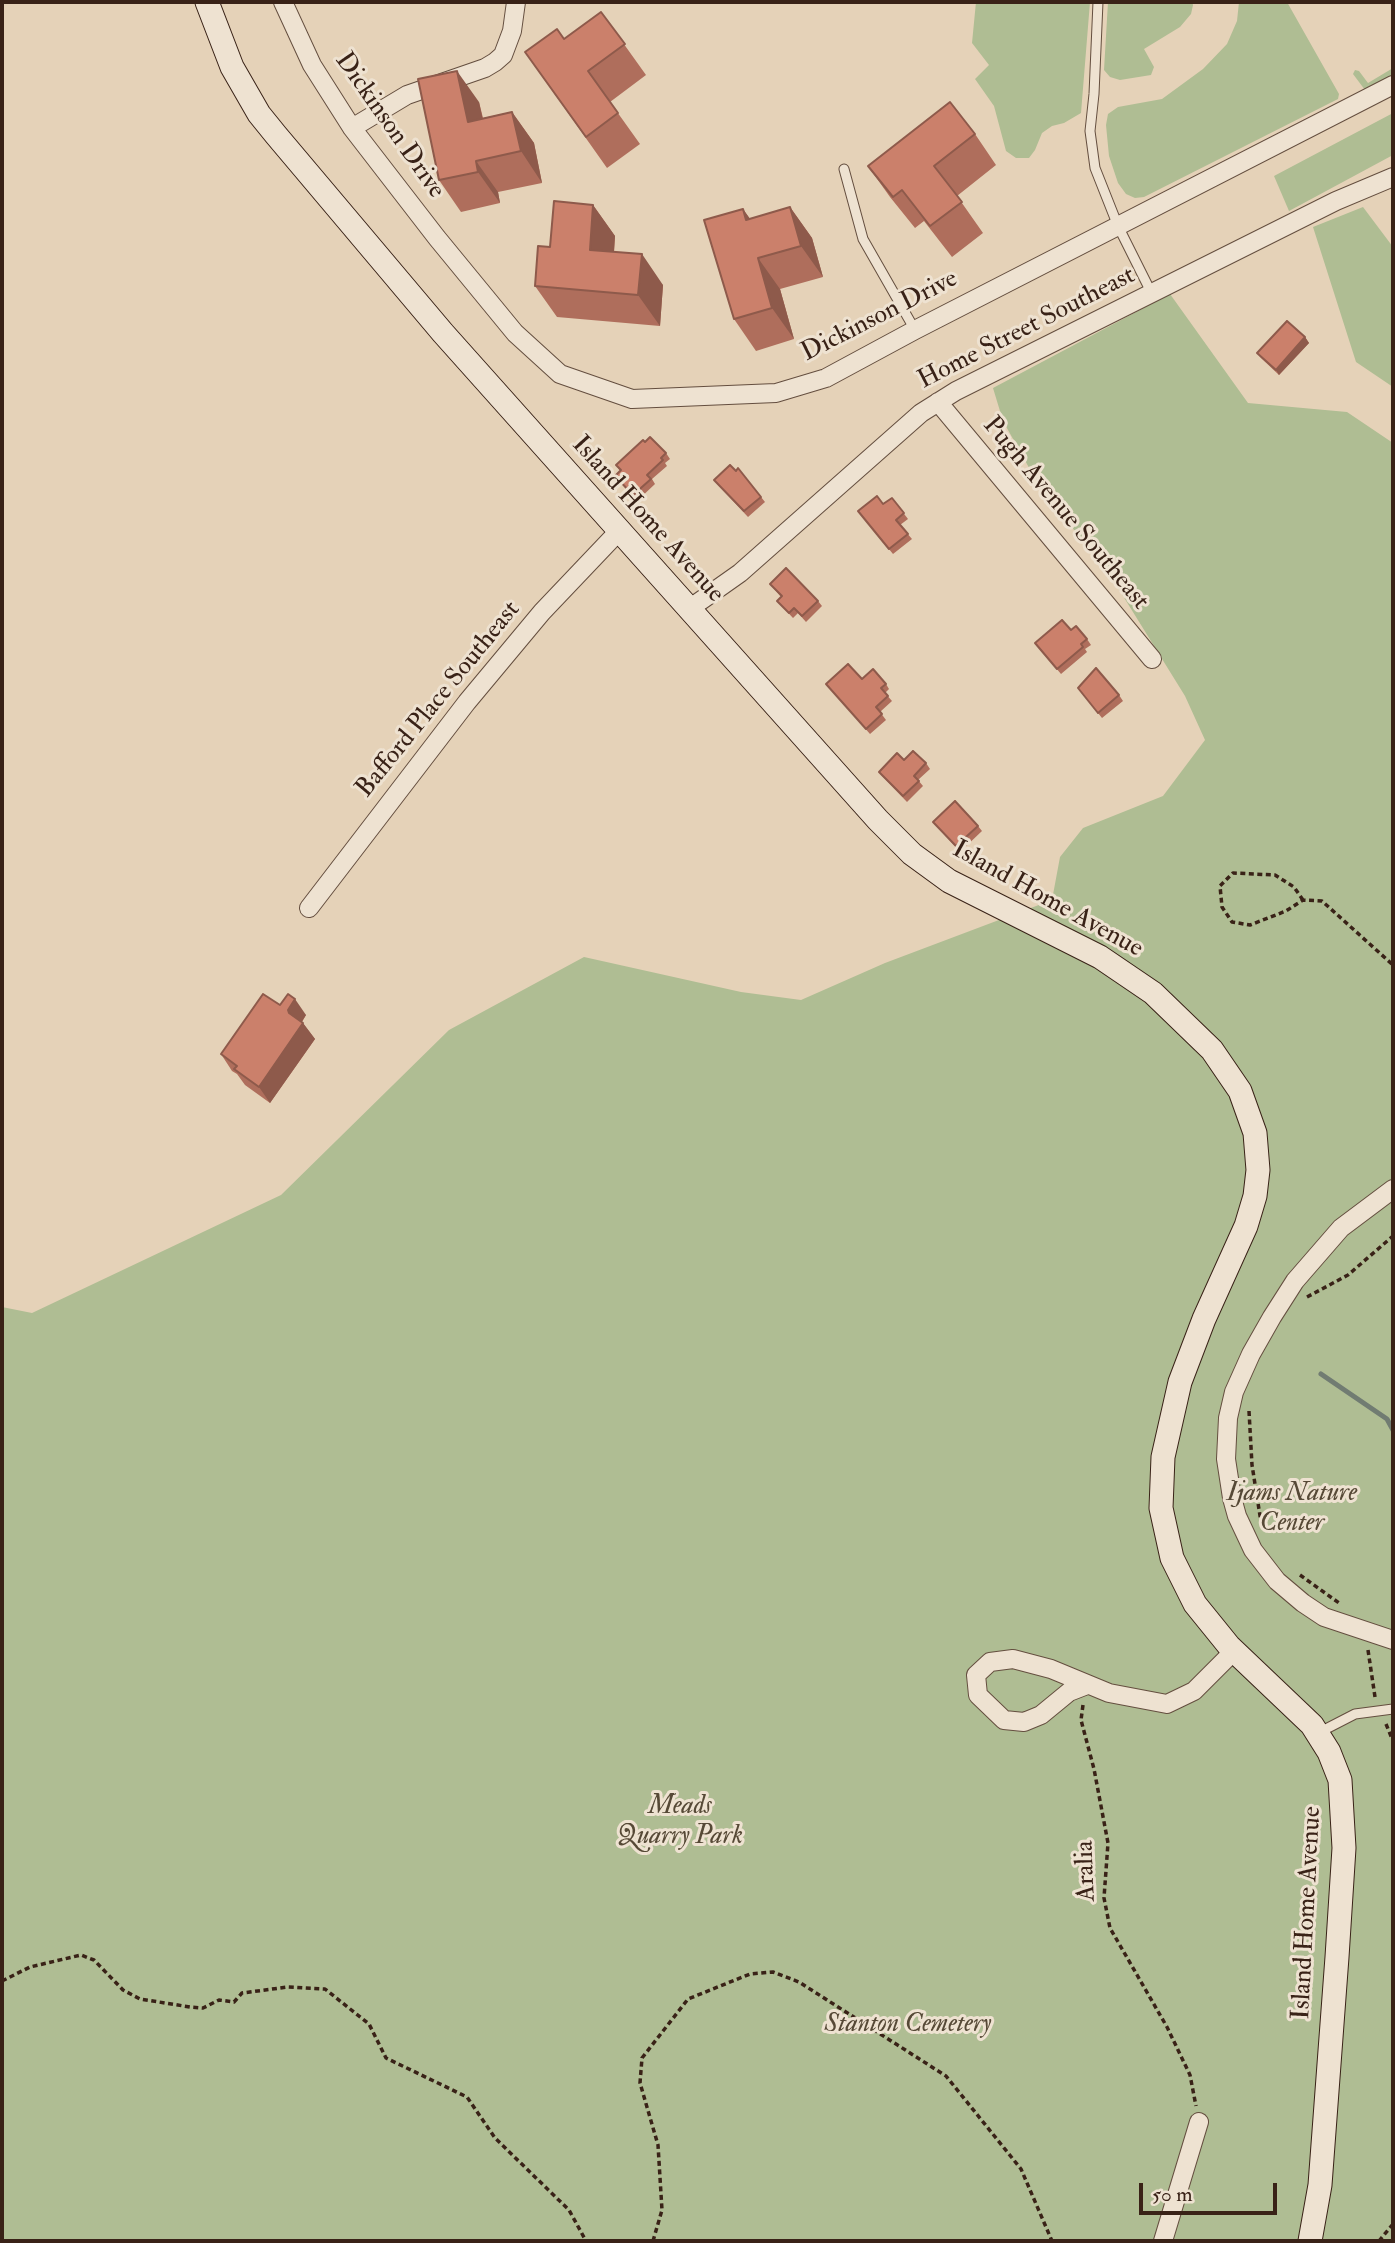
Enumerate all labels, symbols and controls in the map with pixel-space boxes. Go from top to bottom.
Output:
street label: Dickinson Drive [327,47,451,205]
street label: Home Street Southeast [913,261,1141,397]
street label: Dickinson Drive [797,264,963,370]
street label: Pugh Avenue Southeast [975,411,1155,617]
street label: Island Home Avenue [564,430,730,610]
street label: Bafford Place Southeast [350,596,528,804]
street label: Island Home Avenue [946,835,1148,965]
park label: Ijams Nature Center [1227,1478,1357,1540]
park label: Meads Quarry Park [617,1791,743,1853]
street label: Island Home Avenue [1287,1806,1329,2020]
street label: Aralia [1070,1840,1104,1902]
park label: Stanton Cemetery [825,2009,991,2041]
scale bar [1143,2170,1281,2214]
text: 50 m [1152,2181,1193,2208]

